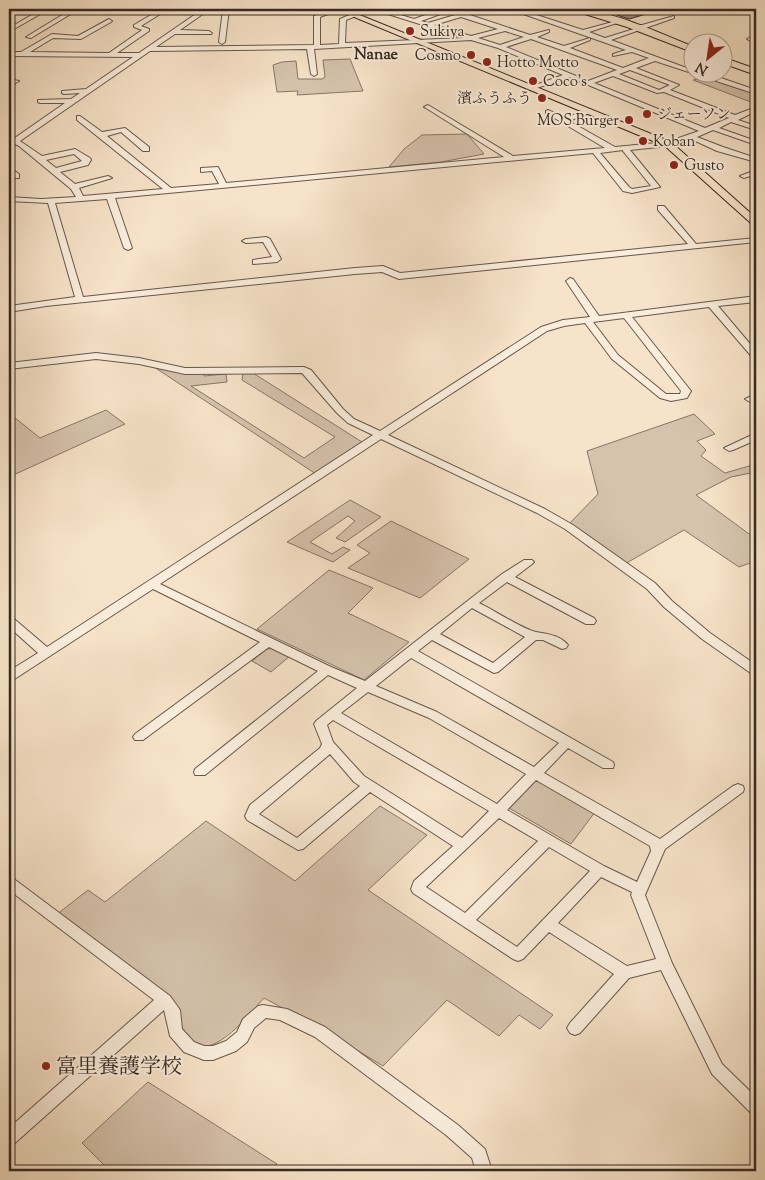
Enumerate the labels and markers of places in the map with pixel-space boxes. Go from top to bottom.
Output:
place label: Sukiya [420,22,464,43]
marker: Sukiya [404,25,416,37]
place label: Cosmo [415,46,461,67]
marker: Cosmo [465,49,477,61]
place label: Hotto Motto [497,53,579,74]
marker: Hotto Motto [481,56,493,68]
place label: Coco's [543,72,587,93]
marker: Coco's [527,75,539,87]
place label: 濱ふうふう [457,89,532,110]
marker: 濱ふうふう [536,92,548,104]
place label: ジェーソン [657,105,731,126]
marker: ジェーソン [641,108,653,120]
place label: MOS Burger [537,111,619,132]
marker: MOS Burger [623,114,635,126]
place label: Koban [653,132,695,153]
marker: Koban [637,135,649,147]
place label: Gusto [684,156,724,177]
marker: Gusto [668,159,680,171]
place label: 富里養護学校 [56,1053,182,1083]
marker: 富里養護学校 [40,1060,52,1072]

